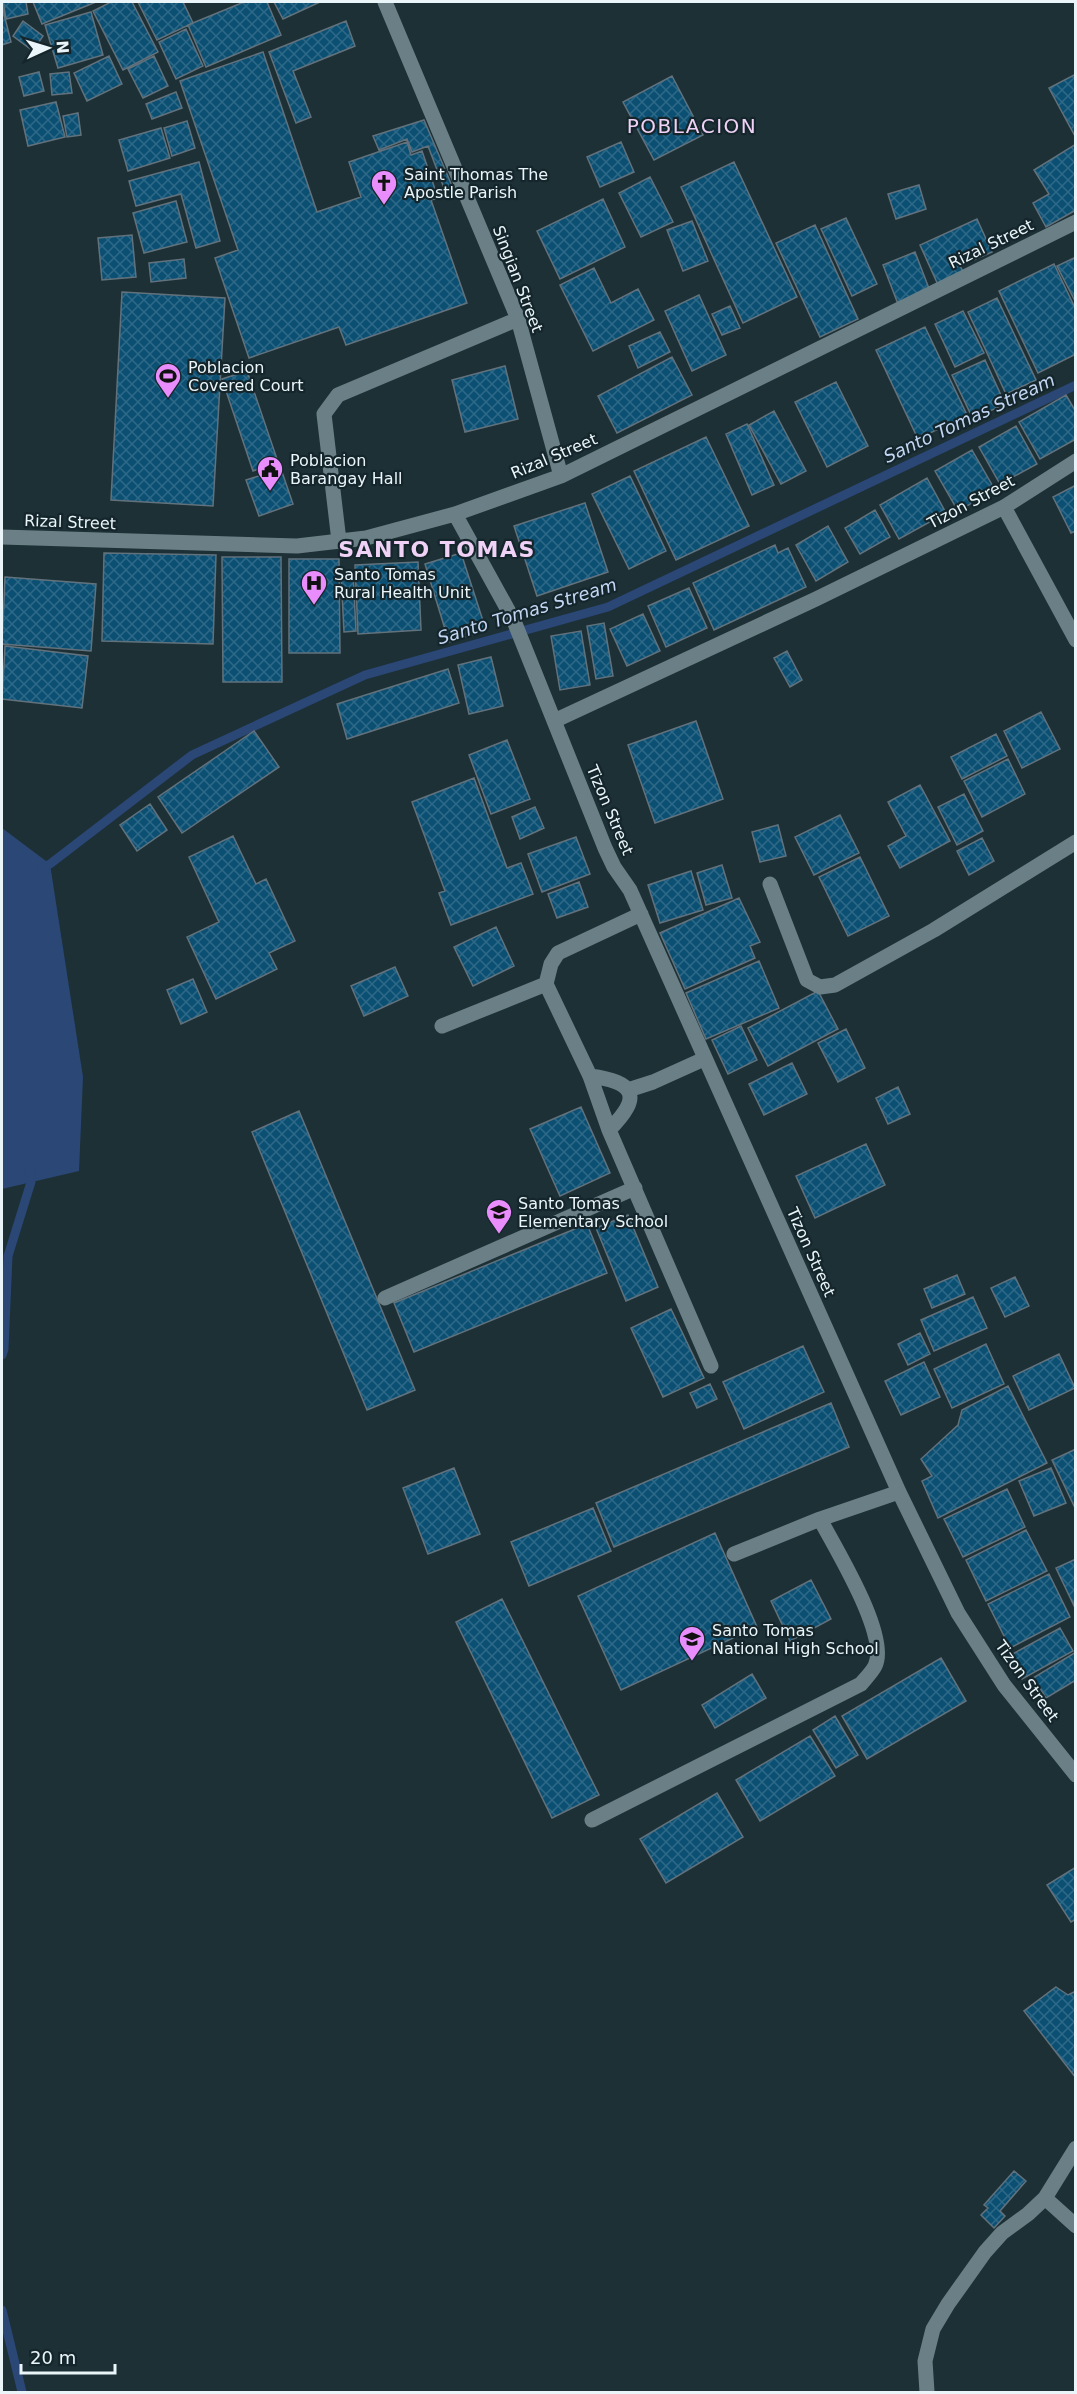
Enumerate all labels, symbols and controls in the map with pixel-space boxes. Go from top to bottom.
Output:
north arrow [18,18,78,78]
text: N [53,40,72,54]
district label: POBLACION [627,114,757,138]
place label: Saint Thomas The Apostle Parish [404,165,548,202]
church icon: Saint Thomas The Apostle Parish [369,168,399,206]
street label: Rizal Street [946,215,1036,273]
street label: Singian Street [489,223,547,335]
place label: Poblacion Covered Court [188,358,304,395]
sports icon: Poblacion Covered Court [153,361,183,399]
water label: Santo Tomas Stream [880,369,1058,467]
street label: Rizal Street [508,429,600,483]
place label: Poblacion Barangay Hall [290,451,403,488]
public building icon: Poblacion Barangay Hall [255,454,285,492]
street label: Tizon Street [923,471,1018,533]
street label: Rizal Street [24,511,116,533]
district label: SANTO TOMAS [338,537,536,562]
place label: Santo Tomas Rural Health Unit [334,565,471,602]
hospital icon: Santo Tomas Rural Health Unit [299,568,329,606]
water label: Santo Tomas Stream [435,574,619,648]
street label: Tizon Street [582,761,637,858]
place label: Santo Tomas Elementary School [518,1194,668,1231]
school or university icon: Santo Tomas Elementary School [484,1197,514,1235]
street label: Tizon Street [782,1203,839,1300]
place label: Santo Tomas National High School [712,1621,879,1658]
school or university icon: Santo Tomas National High School [677,1624,707,1662]
street label: Tizon Street [991,1636,1063,1725]
scale bar [21,2337,116,2375]
text: 20 m [30,2347,76,2368]

